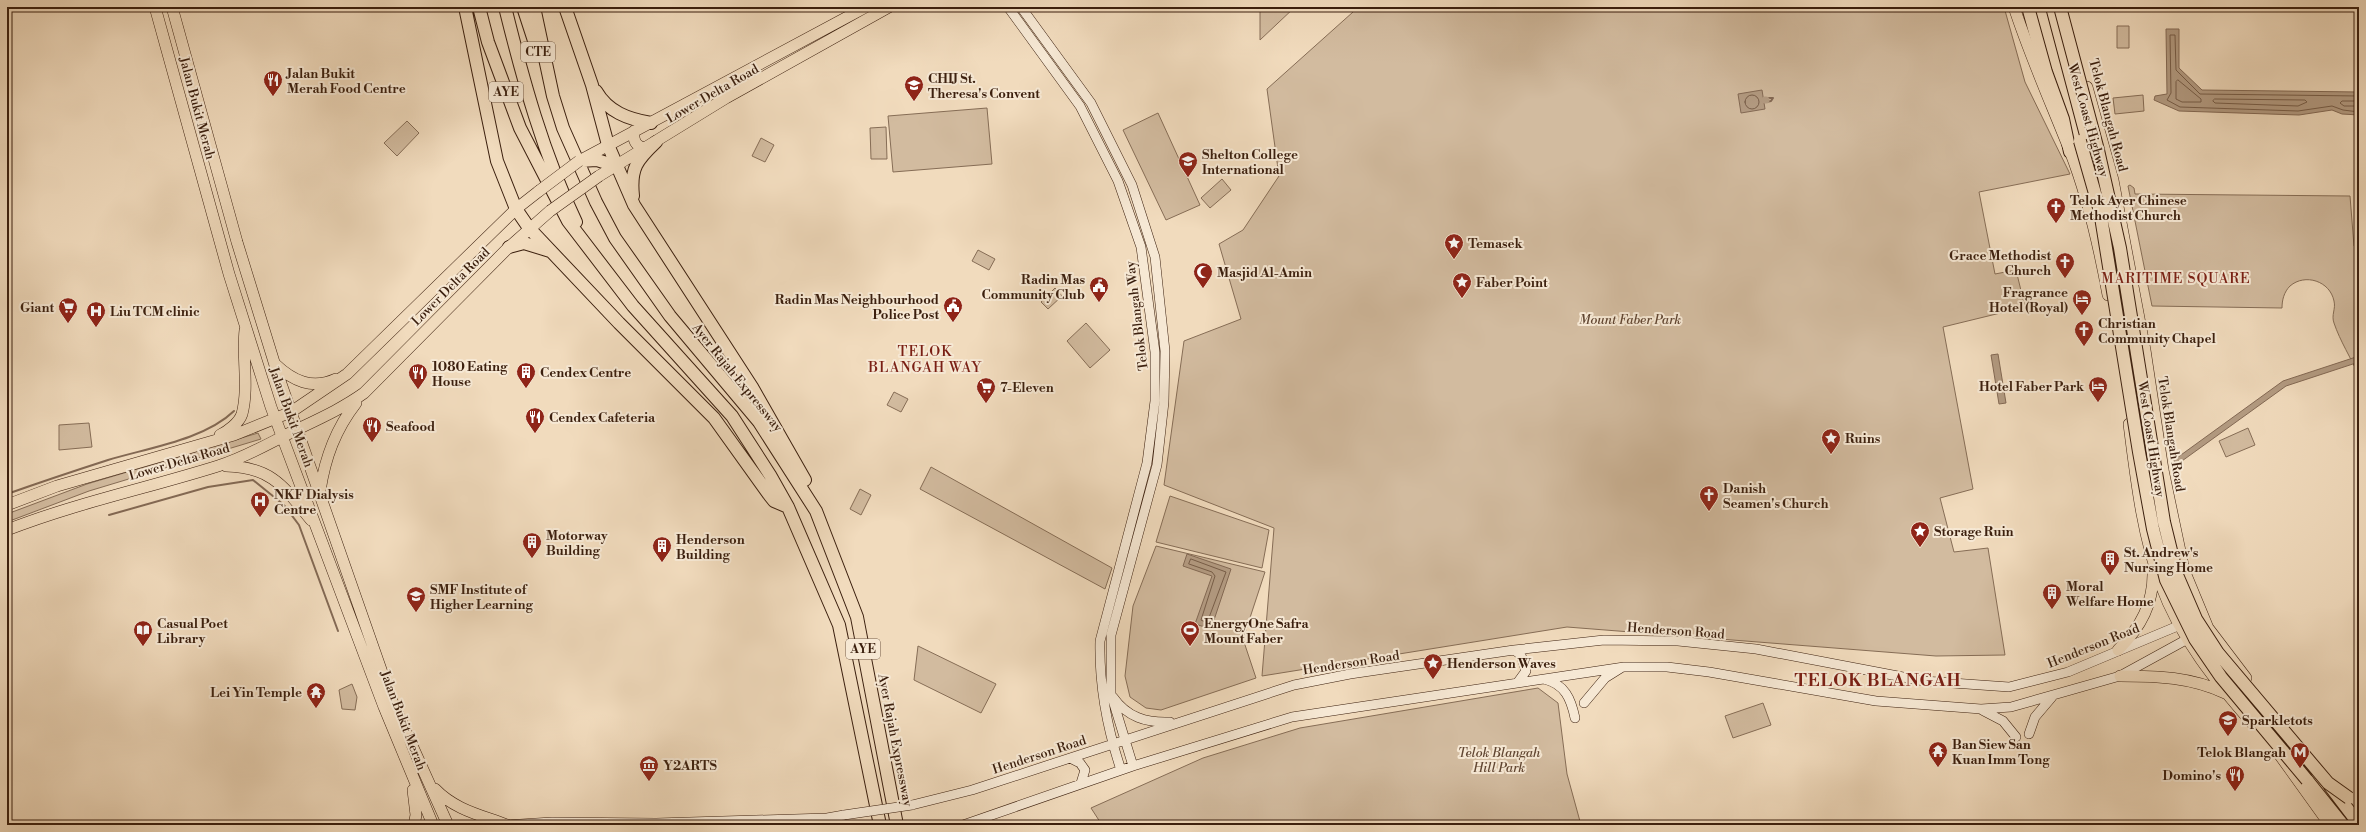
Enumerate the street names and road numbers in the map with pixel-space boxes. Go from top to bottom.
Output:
road number: CTE [521,42,555,62]
street label: Jalan Bukit Merah [175,54,218,162]
street label: Telok Blangah Road [2085,57,2131,174]
street label: Lower Delta Road [663,61,762,127]
street label: West Coast Highway [2064,61,2112,180]
road number: AYE [489,82,523,102]
street label: Lower Delta Road [408,244,494,329]
street label: Telok Blangah Way [1122,260,1152,371]
street label: Ayer Rajah Expressway [688,319,786,436]
street label: Jalan Bukit Merah [265,364,317,470]
street label: Telok Blangah Road [2154,375,2188,493]
street label: West Coast Highway [2134,379,2168,499]
street label: Lower Delta Road [127,440,232,484]
street label: Henderson Road [1627,620,1726,642]
street label: Henderson Road [2045,620,2142,672]
road number: AYE [846,639,880,659]
street label: Henderson Road [1302,647,1401,679]
street label: Jalan Bukit Merah [376,667,430,773]
street label: Ayer Rajah Expressway [874,671,916,809]
street label: Henderson Road [990,732,1089,778]

